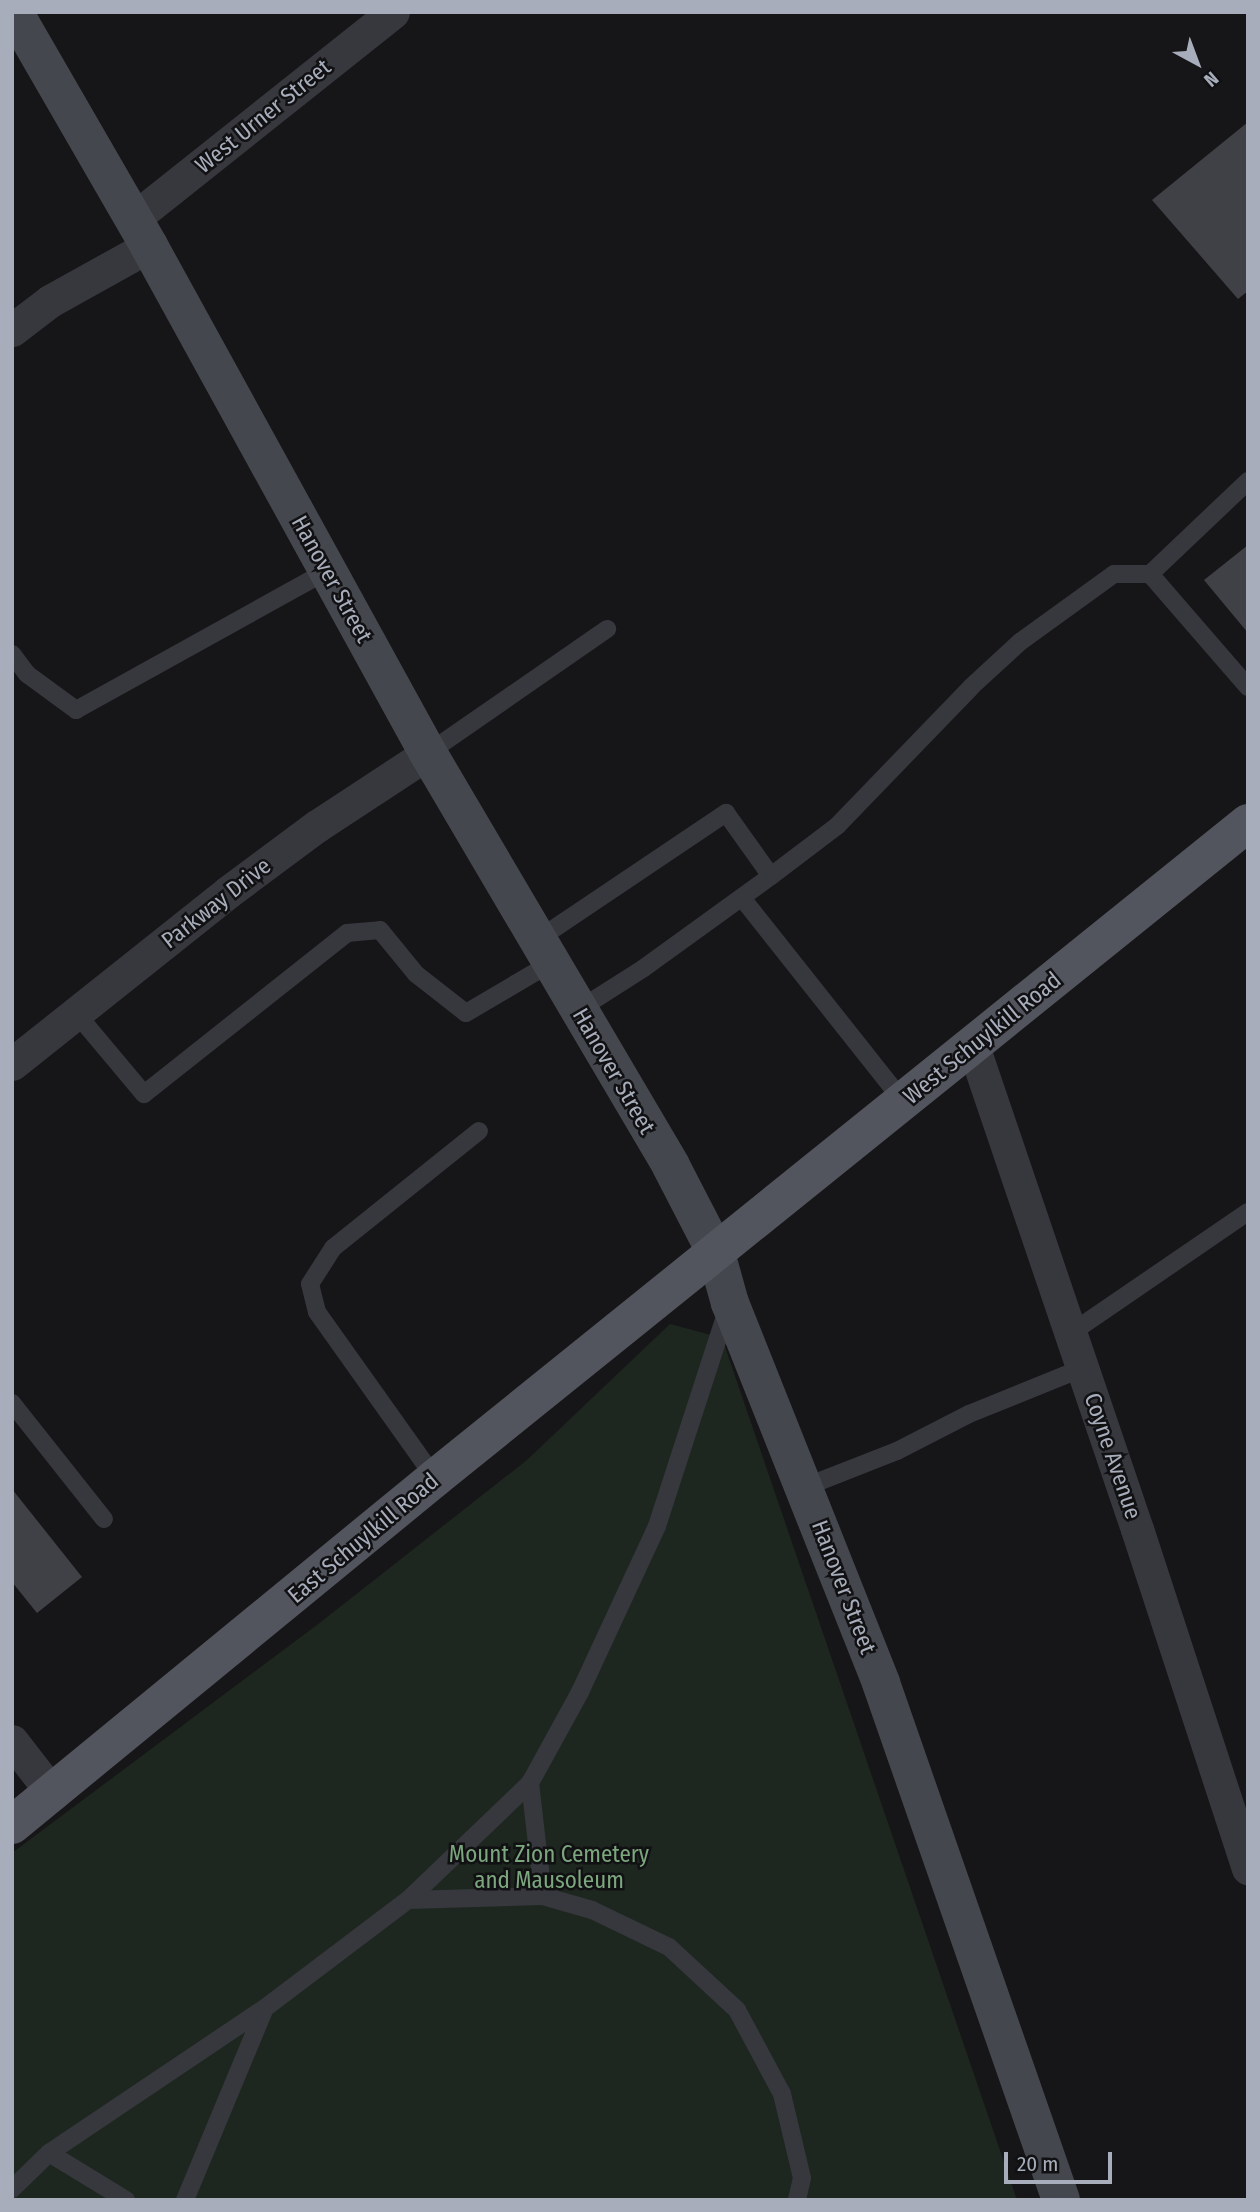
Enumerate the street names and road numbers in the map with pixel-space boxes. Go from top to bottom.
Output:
street label: West Urner Street [190,53,336,179]
street label: Hanover Street [286,511,378,647]
street label: Parkway Drive [156,852,276,954]
street label: West Schuylkill Road [898,966,1066,1110]
street label: Hanover Street [567,1003,661,1139]
street label: Coyne Avenue [1079,1389,1147,1523]
street label: East Schuylkill Road [282,1467,444,1609]
street label: Hanover Street [806,1516,882,1658]

